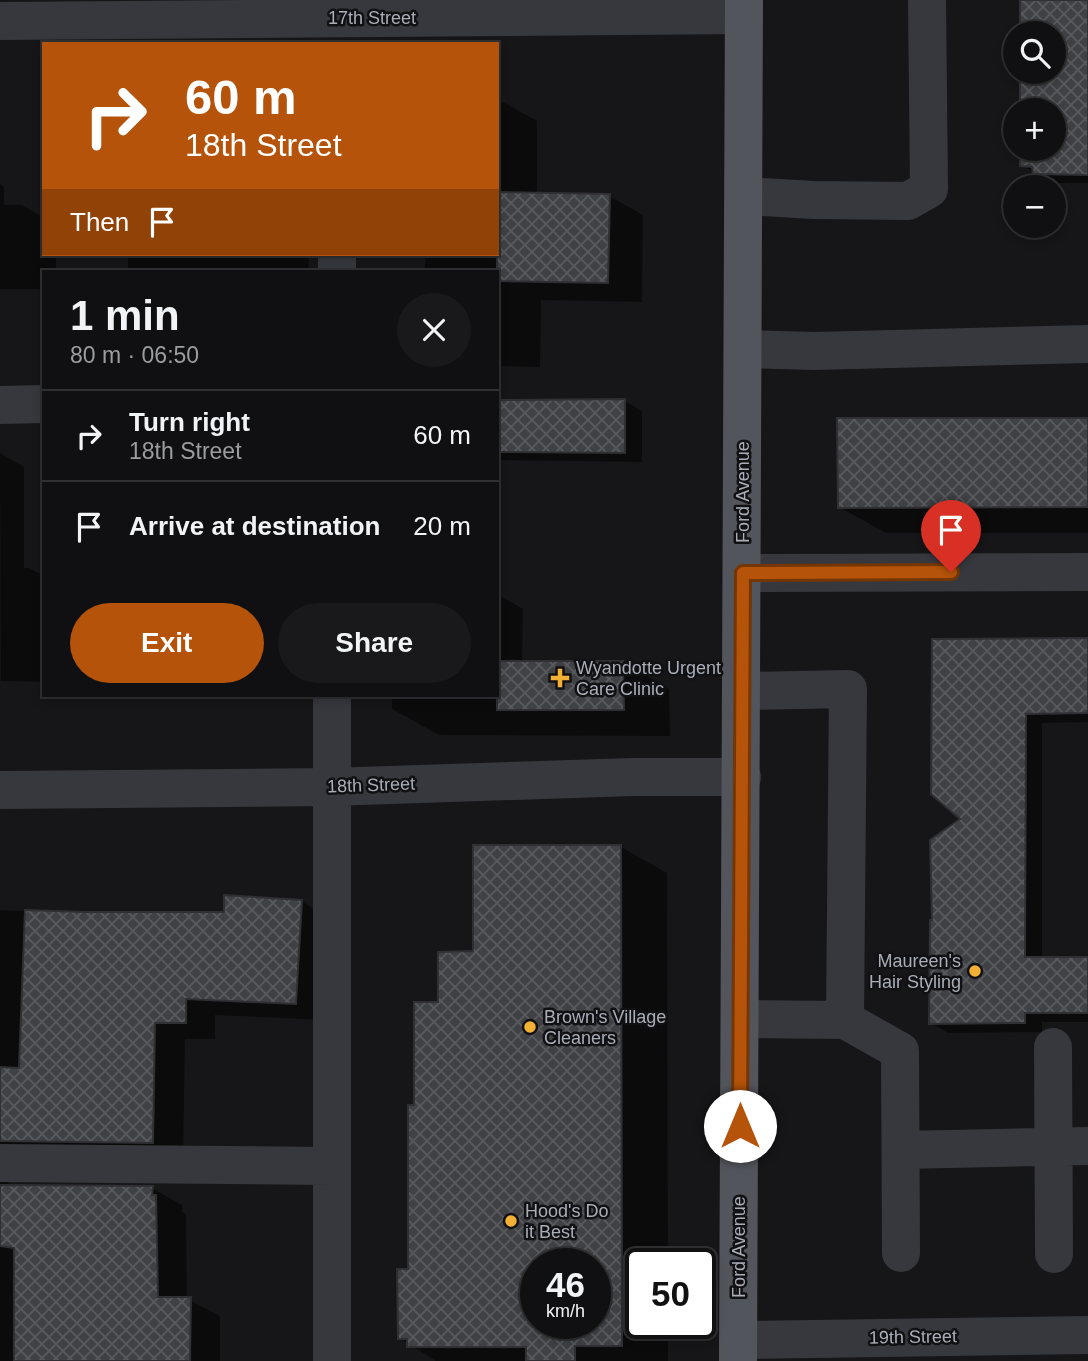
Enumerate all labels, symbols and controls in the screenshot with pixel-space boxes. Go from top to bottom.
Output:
street label: 17th Street [328,8,416,28]
map controls [1003,21,1066,238]
button: search [1003,21,1066,84]
icon: right [70,70,161,161]
text: 60 m [185,70,297,124]
button: + [1003,98,1066,161]
text: 18th Street [185,127,342,163]
button: − [1003,175,1066,238]
icon: arrive [143,203,181,241]
text: Then [70,207,129,237]
text: 1 min [70,292,180,339]
button: close [397,293,471,367]
text: 80 m · 06:50 [70,342,199,368]
text: Turn right [129,407,250,437]
icon: right [70,417,108,455]
text: 60 m [413,420,471,450]
text: 18th Street [129,438,242,464]
street label: Ford Avenue [733,441,753,543]
pin [921,500,981,572]
icon: arrive [70,508,108,546]
text: Arrive at destination [129,511,380,541]
text: 20 m [413,511,471,541]
icon: arrive [932,511,970,549]
button: Exit [70,603,264,683]
button: Share [278,603,471,683]
place label: Wyandotte Urgent Care Clinic [576,658,721,699]
marker: Wyandotte Urgent Care Clinic [550,668,570,688]
street label: 18th Street [327,773,415,797]
place label: Maureen's Hair Styling [869,951,961,992]
marker: Maureen's Hair Styling [967,963,983,979]
place label: Brown's Village Cleaners [544,1007,666,1048]
marker: Brown's Village Cleaners [522,1019,538,1035]
position arrow [703,1089,777,1163]
street label: Ford Avenue [729,1196,749,1298]
place label: Hood's Do it Best [525,1201,608,1242]
marker: Hood's Do it Best [503,1213,519,1229]
speed limit sign: 50 [625,1248,716,1339]
text: 46 [546,1265,585,1304]
text: km/h [546,1301,585,1321]
street label: 19th Street [869,1326,957,1348]

